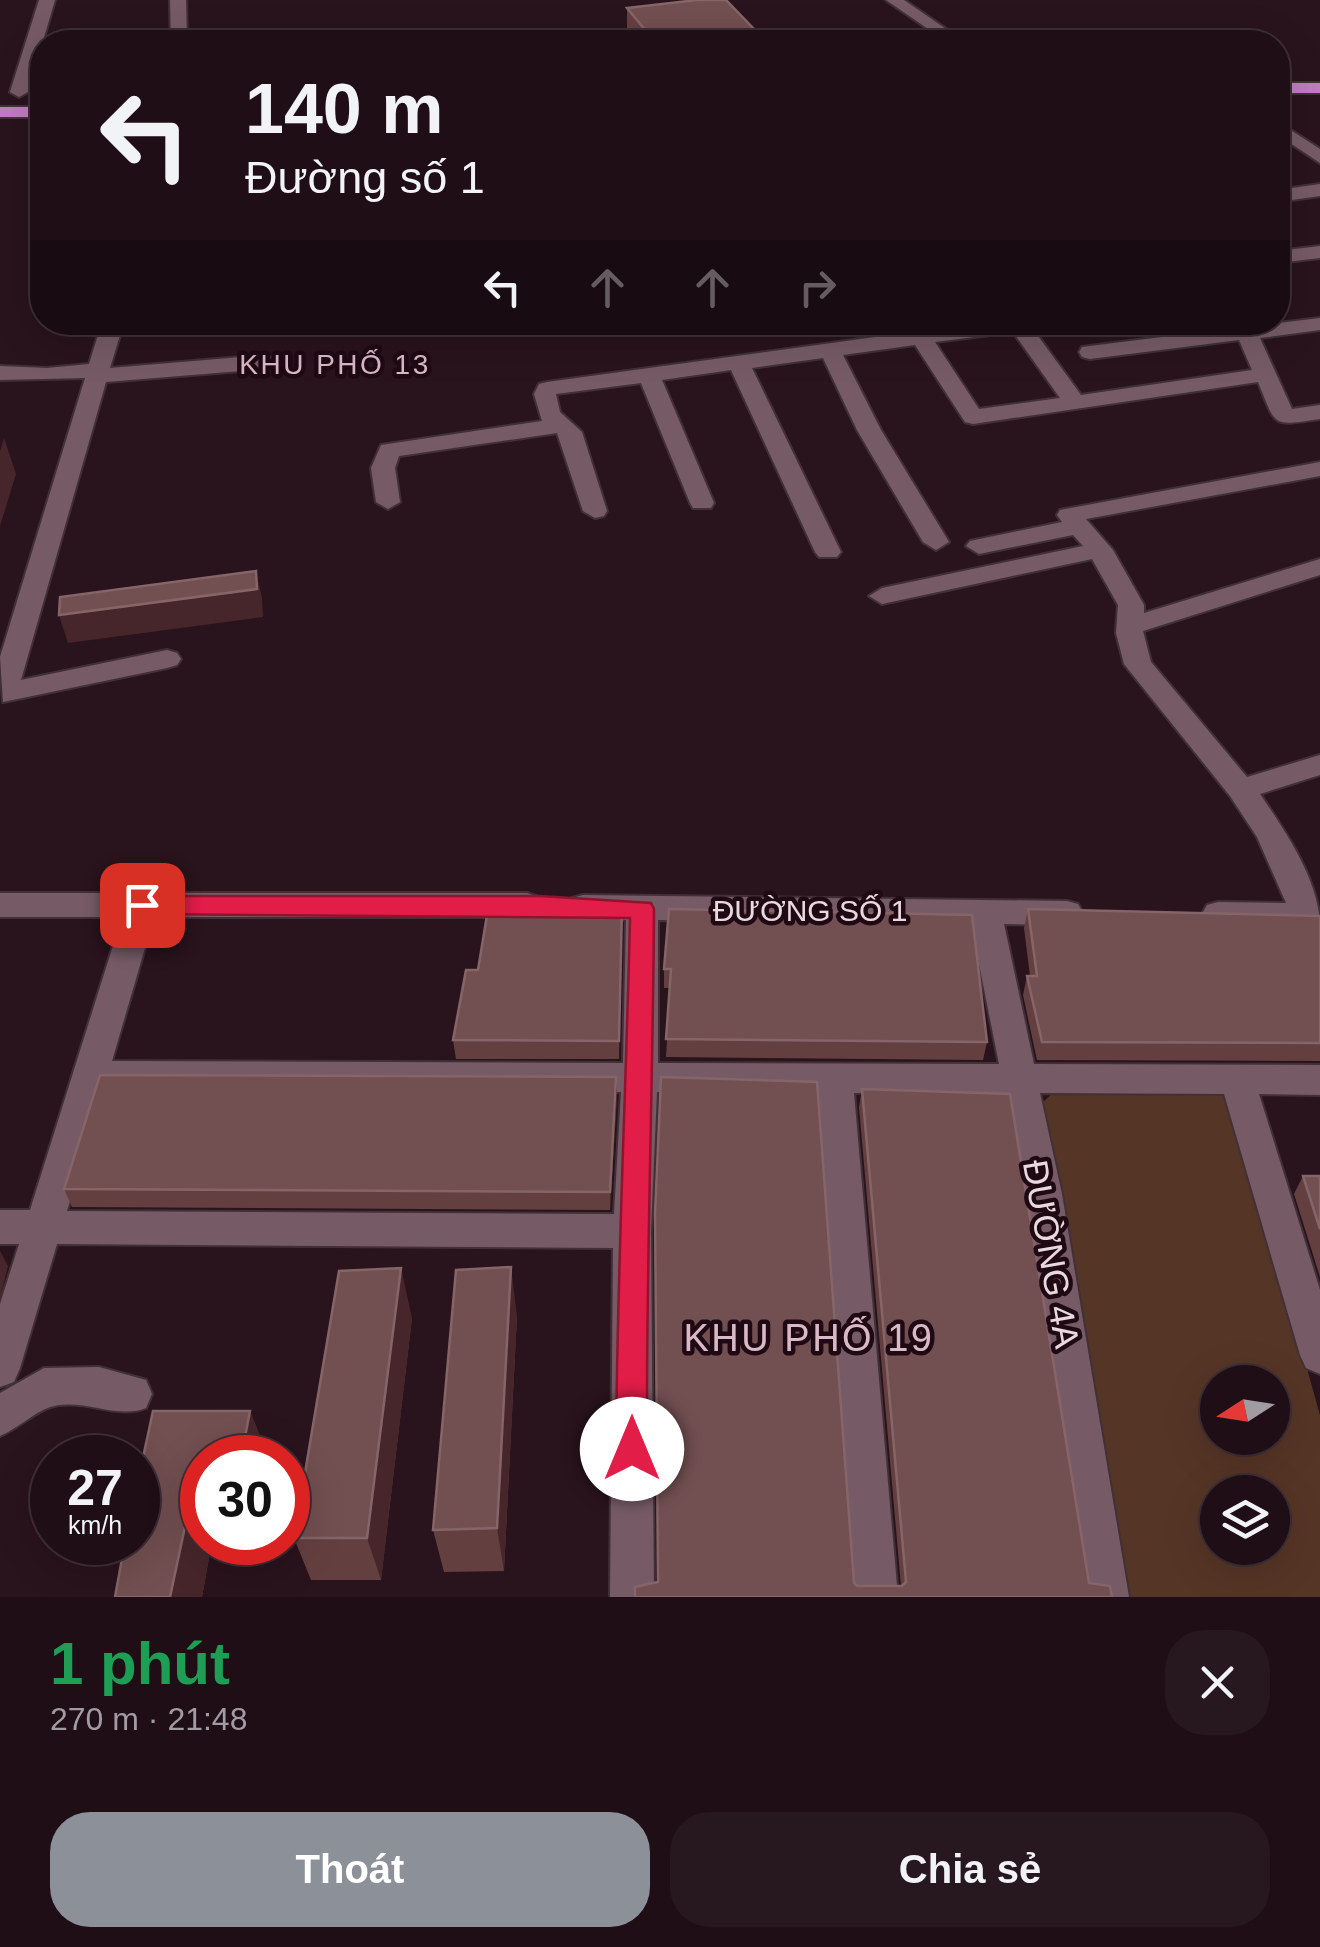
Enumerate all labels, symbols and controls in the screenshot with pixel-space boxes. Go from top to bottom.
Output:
icon: left [80,70,210,200]
text: 140 m [245,70,443,148]
text: Đường số 1 [245,152,485,203]
icon: left [475,260,530,315]
icon: ahead [580,260,635,315]
icon: ahead [685,260,740,315]
icon: right [790,260,845,315]
district label: KHU PHỐ 13 [239,348,431,380]
pin [100,863,185,948]
icon: arrive [115,878,170,933]
street label: ĐƯỜNG SỐ 1 [713,894,907,927]
street label: ĐƯỜNG 4A [1016,1157,1087,1352]
district label: KHU PHỐ 19 [684,1315,934,1359]
north arrow [1200,1365,1290,1455]
map controls [1200,1365,1290,1565]
position arrow [580,1397,684,1501]
speed limit sign: 30 [180,1435,310,1565]
text: 27 [67,1460,123,1516]
button: layers [1200,1475,1290,1565]
text: km/h [68,1511,122,1539]
text: 1 phút [50,1630,230,1697]
button: close [1165,1630,1270,1735]
text: 270 m · 21:48 [50,1701,247,1737]
button: Thoát [50,1812,650,1927]
button: Chia sẻ [670,1812,1270,1927]

